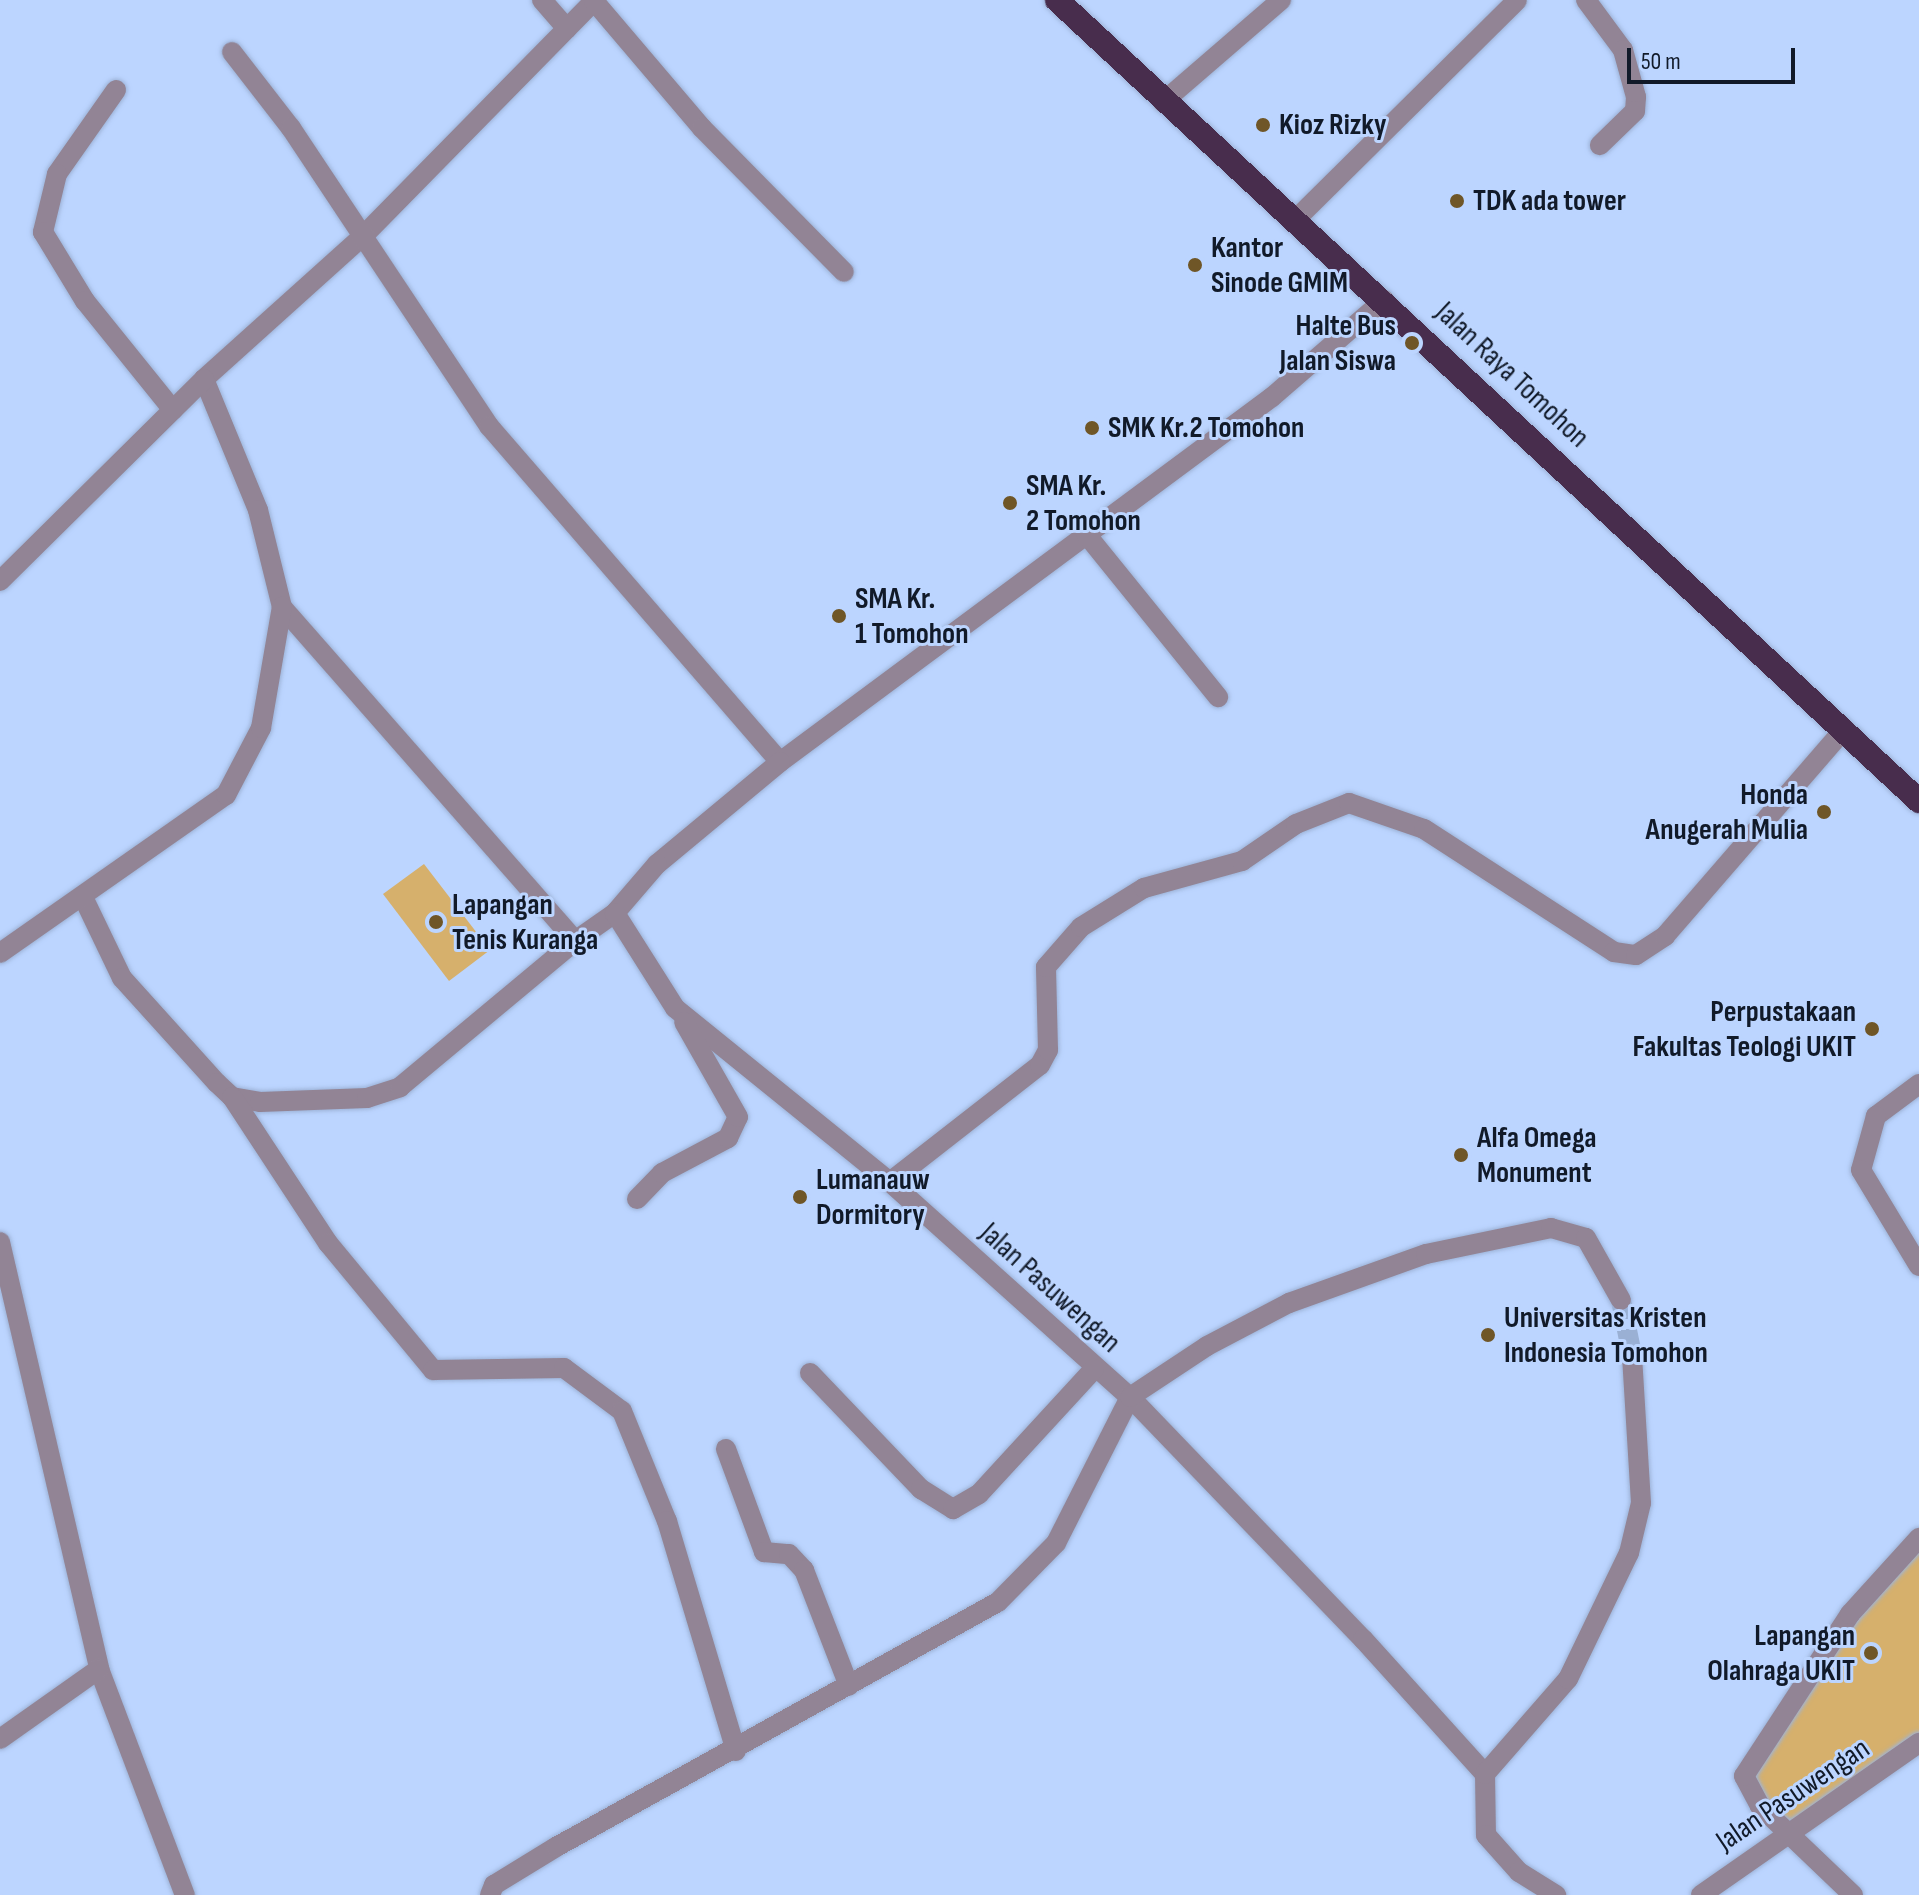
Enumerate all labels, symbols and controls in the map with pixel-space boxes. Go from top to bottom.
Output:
scale bar [1631,32,1799,82]
text: 50 m [1641,47,1681,76]
place label: Kioz Rizky [1279,107,1386,143]
marker: Kioz Rizky [1254,116,1272,134]
place label: TDK ada tower [1473,183,1626,219]
marker: TDK ada tower [1448,192,1466,210]
place label: Kantor Sinode GMIM [1211,230,1348,300]
marker: Kantor Sinode GMIM [1186,256,1204,274]
street label: Jalan Raya Tomohon [1428,295,1596,455]
place label: Halte Bus Jalan Siswa [1279,308,1396,378]
marker: Halte Bus Jalan Siswa [1403,334,1421,352]
place label: SMK Kr.2 Tomohon [1108,410,1304,446]
marker: SMK Kr.2 Tomohon [1083,419,1101,437]
place label: SMA Kr. 2 Tomohon [1026,468,1141,538]
marker: SMA Kr. 2 Tomohon [1001,494,1019,512]
place label: SMA Kr. 1 Tomohon [855,581,968,652]
marker: SMA Kr. 1 Tomohon [830,607,848,625]
place label: Honda Anugerah Mulia [1646,777,1808,848]
marker: Honda Anugerah Mulia [1815,803,1833,821]
place label: Lapangan Tenis Kuranga [452,887,598,958]
marker: Lapangan Tenis Kuranga [427,913,445,931]
place label: Perpustakaan Fakultas Teologi UKIT [1632,994,1856,1064]
marker: Perpustakaan Fakultas Teologi UKIT [1863,1020,1881,1038]
place label: Alfa Omega Monument [1477,1120,1597,1190]
marker: Alfa Omega Monument [1452,1146,1470,1164]
place label: Lumanauw Dormitory [816,1162,930,1232]
marker: Lumanauw Dormitory [791,1188,809,1206]
street label: Jalan Pasuwengan [972,1215,1128,1361]
place label: Universitas Kristen Indonesia Tomohon [1504,1300,1708,1370]
marker: Universitas Kristen Indonesia Tomohon [1479,1326,1497,1344]
place label: Lapangan Olahraga UKIT [1707,1618,1855,1688]
marker: Lapangan Olahraga UKIT [1862,1644,1880,1662]
street label: Jalan Pasuwengan [1710,1731,1876,1859]

